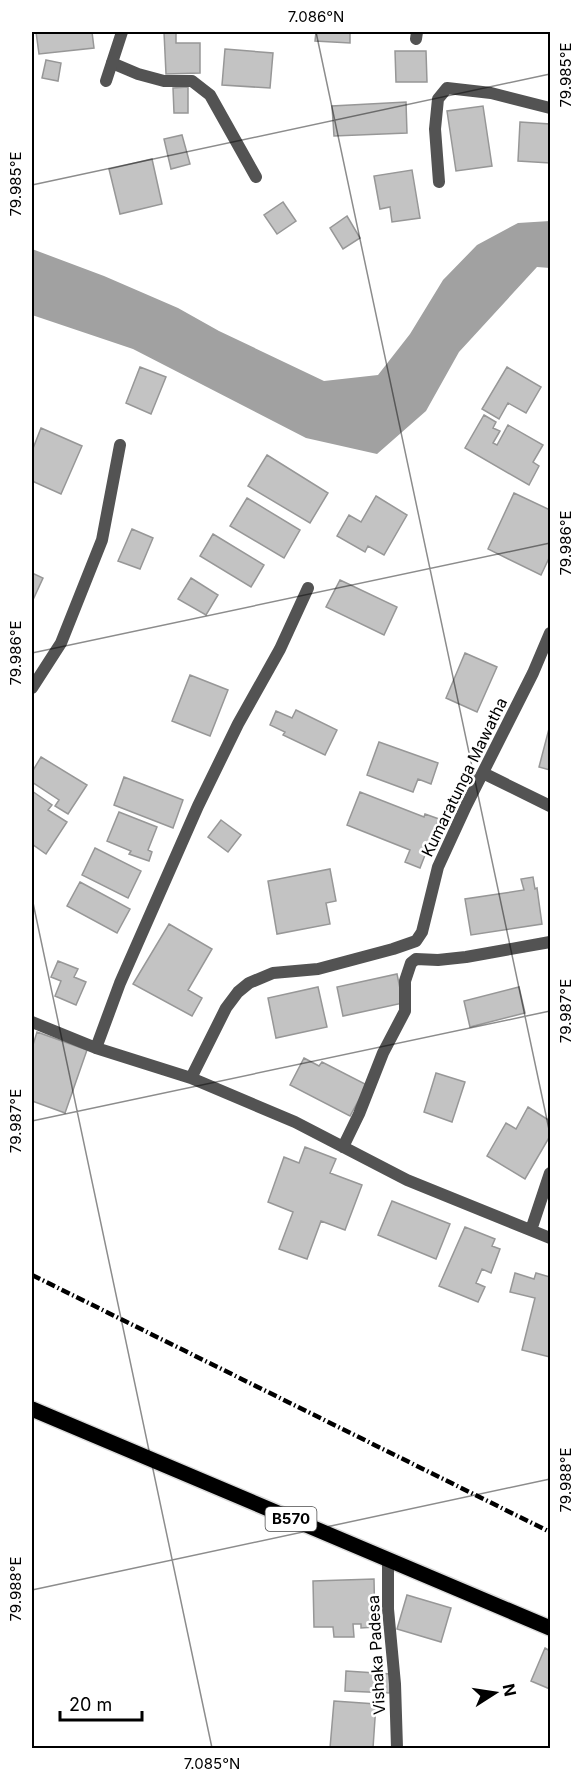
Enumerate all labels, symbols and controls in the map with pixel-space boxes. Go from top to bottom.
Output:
text: 7.086°N [288,7,344,26]
text: 79.985°E [556,42,575,108]
text: 79.985°E [6,151,25,217]
text: 79.986°E [556,510,575,576]
text: 79.986°E [6,620,25,686]
street label: Kumaratunga Mawatha [417,694,511,860]
text: 79.987°E [556,979,575,1043]
text: 79.987°E [6,1089,25,1153]
text: 79.988°E [556,1448,575,1512]
road number: B570 [266,1507,316,1531]
text: 79.988°E [6,1557,25,1621]
street label: Vishaka Padesa [363,1595,389,1715]
north arrow [465,1663,525,1723]
text: N [499,1682,521,1698]
scale bar [60,1684,142,1722]
text: 20 m [69,1694,112,1715]
text: 7.085°N [184,1754,240,1773]

